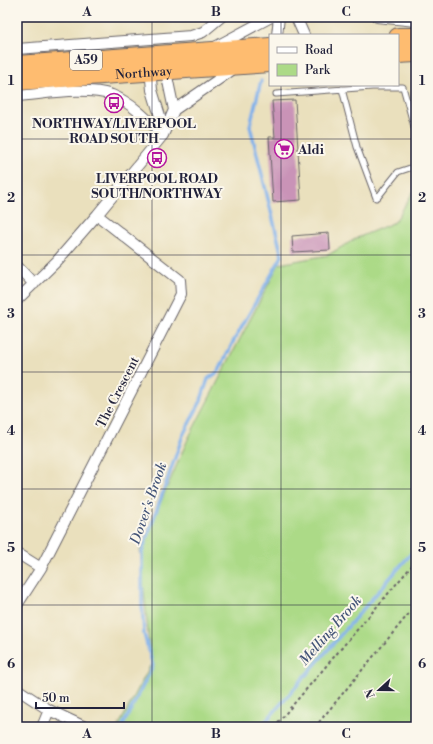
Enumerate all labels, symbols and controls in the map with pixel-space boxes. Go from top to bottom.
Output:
text: A [81,4,92,20]
text: B [211,4,221,20]
text: C [341,4,351,20]
legend [269,34,399,86]
text: Road [305,43,333,58]
road number: A59 [70,50,102,70]
street label: Northway [115,63,173,83]
text: Park [305,63,331,78]
text: 1 [8,73,15,89]
text: 1 [419,73,426,89]
bus stop icon: NORTHWAY/LIVERPOOL ROAD SOUTH [103,92,125,114]
place label: NORTHWAY/LIVERPOOL ROAD SOUTH [32,116,196,147]
supermarket icon: Aldi [273,138,295,160]
place label: Aldi [297,142,324,158]
bus stop icon: LIVERPOOL ROAD SOUTH/NORTHWAY [146,147,168,169]
place label: LIVERPOOL ROAD SOUTH/NORTHWAY [91,171,223,202]
text: 2 [7,190,15,206]
text: 2 [418,190,426,206]
text: 3 [7,306,15,322]
text: 3 [418,306,426,322]
street label: The Crescent [93,354,143,431]
text: 4 [7,423,16,439]
text: 4 [418,423,427,439]
water label: Dover's Brook [126,460,171,548]
text: 5 [7,540,15,556]
text: 5 [418,540,426,556]
water label: Melling Brook [295,592,366,669]
text: 6 [7,656,15,672]
text: 6 [418,656,426,672]
north arrow [359,670,399,710]
scale bar [36,684,124,710]
text: N [362,686,379,700]
text: 50 m [42,691,70,706]
text: A [81,726,92,742]
text: B [211,726,221,742]
text: C [341,726,351,742]

